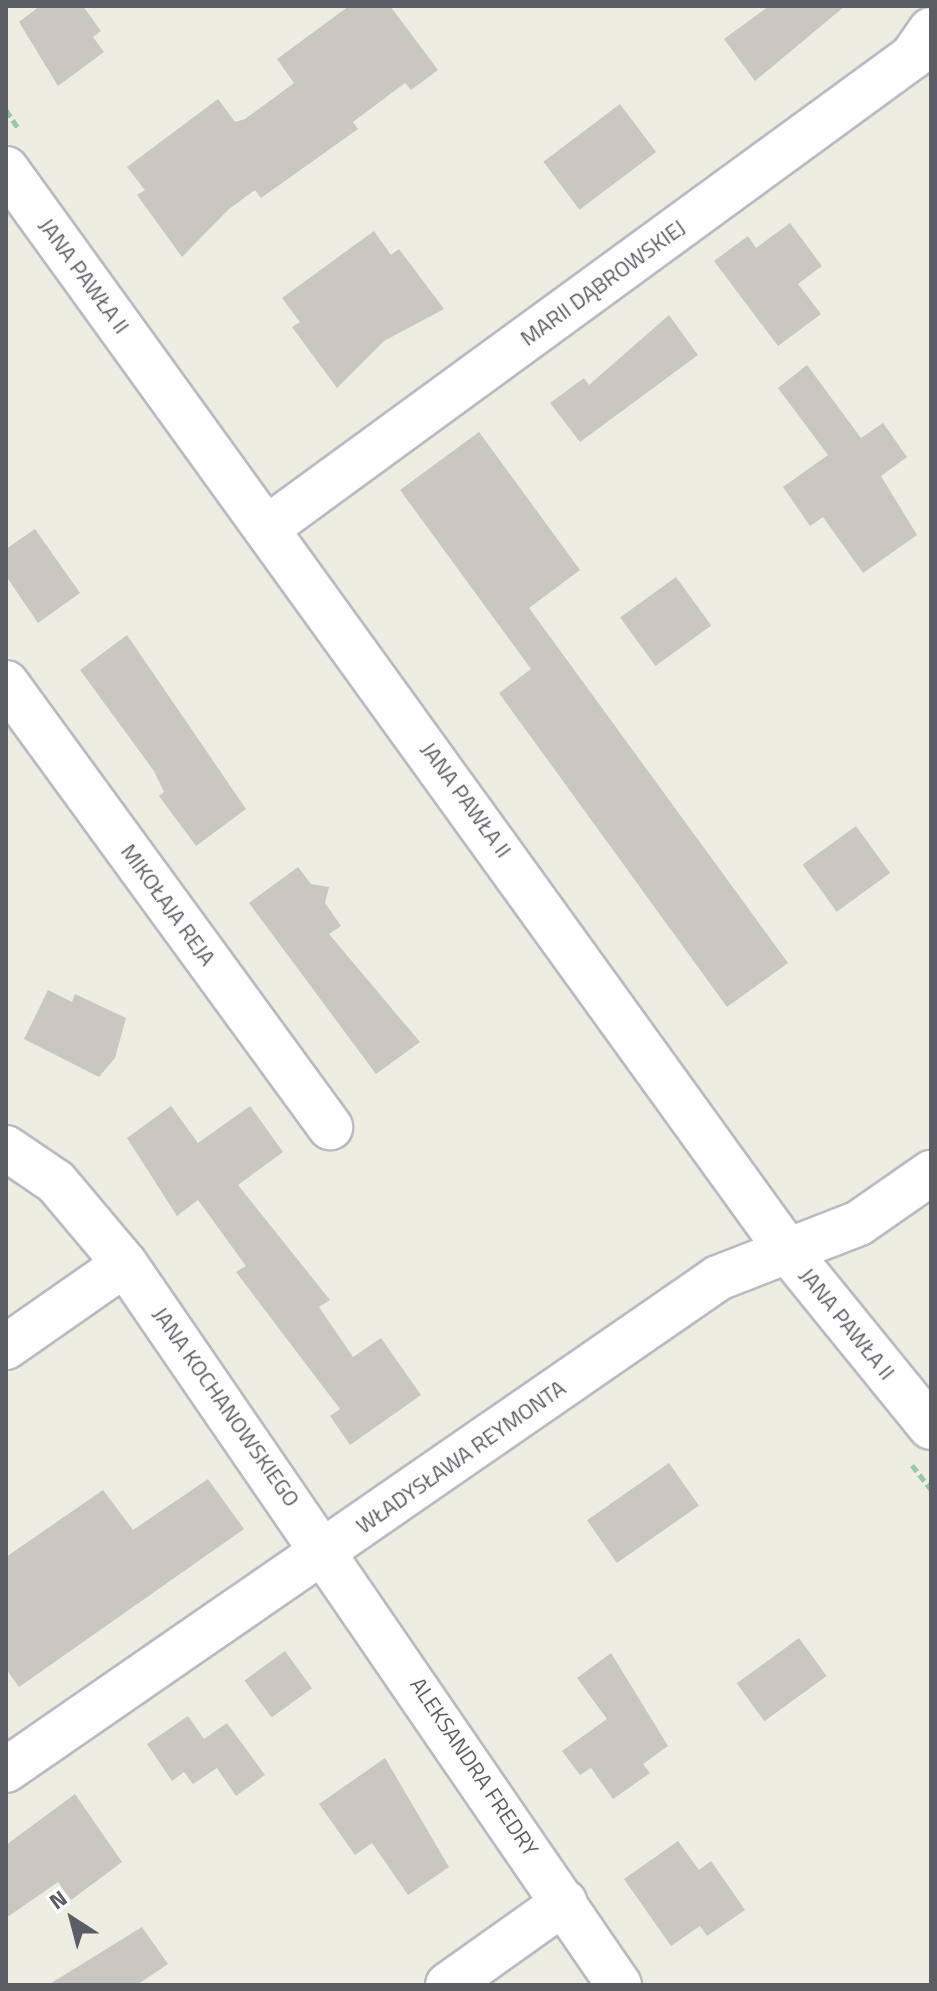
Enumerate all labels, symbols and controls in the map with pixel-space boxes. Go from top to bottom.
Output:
street label: JANA PAWŁA II [33,213,135,339]
street label: MARII DĄBROWSKIEJ [515,214,691,352]
street label: JANA PAWŁA II [415,737,517,863]
street label: MIKOŁAJA REJA [115,839,221,971]
street label: JANA PAWŁA II [794,1263,900,1385]
street label: JANA KOCHANOWSKIEGO [147,1302,305,1512]
street label: WŁADYSŁAWA REYMONTA [351,1375,571,1539]
street label: ALEKSANDRA FREDRY [404,1673,544,1861]
north arrow [32,1879,112,1959]
text: N [42,1881,74,1918]

